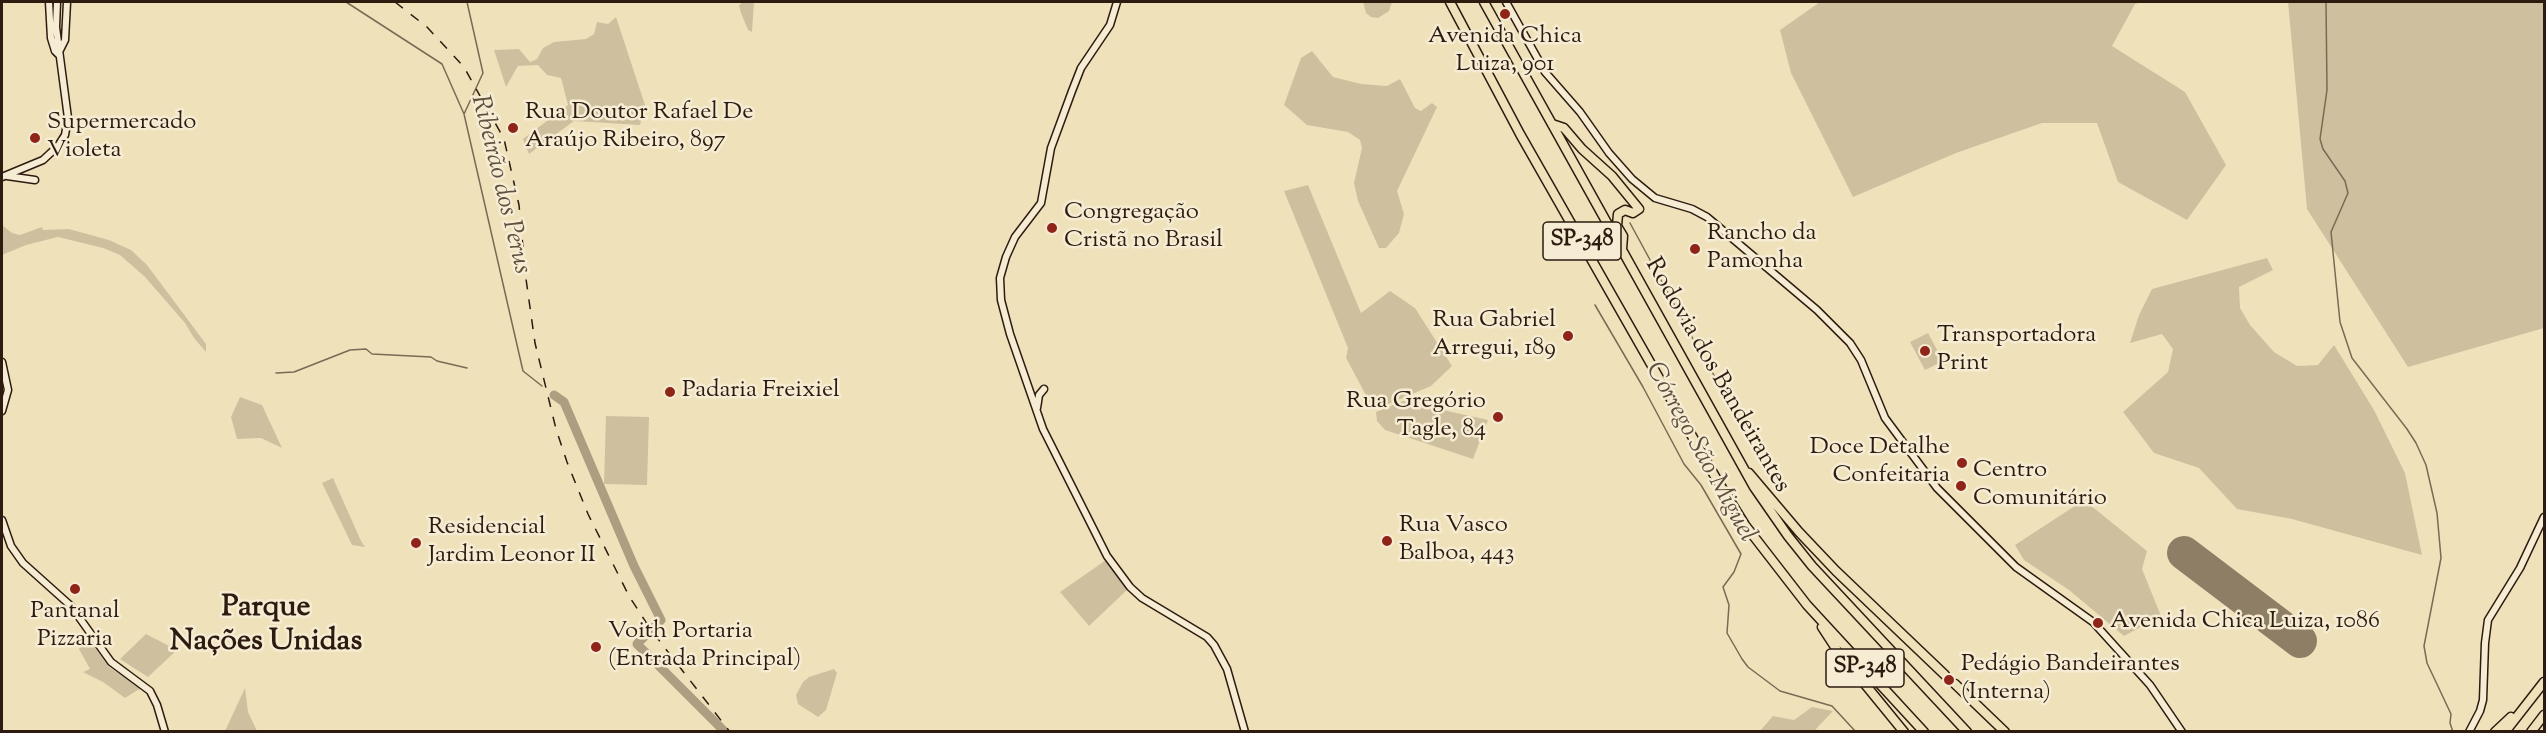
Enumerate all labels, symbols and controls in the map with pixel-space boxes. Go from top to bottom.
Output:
marker: Avenida Chica Luiza, 901 [1498,7,1512,21]
place label: Avenida Chica Luiza, 901 [1428,24,1582,80]
water label: Ribeirão dos Perus [462,92,536,278]
place label: Rua Doutor Rafael De Araújo Ribeiro, 897 [525,100,753,156]
place label: Supermercado Violeta [47,110,196,166]
marker: Rua Doutor Rafael De Araújo Ribeiro, 897 [506,121,520,135]
marker: Supermercado Violeta [28,131,42,145]
place label: Congregação Cristã no Brasil [1064,200,1223,256]
marker: Congregação Cristã no Brasil [1045,221,1059,235]
place label: Rancho da Pamonha [1707,221,1817,277]
road number: SP-348 [1543,222,1621,260]
marker: Rancho da Pamonha [1688,242,1702,256]
street label: Rodovia dos Bandeirantes [1637,254,1795,498]
place label: Rua Gabriel Arregui, 189 [1432,308,1556,364]
place label: Transportadora Print [1937,323,2096,379]
marker: Rua Gabriel Arregui, 189 [1561,329,1575,343]
marker: Transportadora Print [1918,344,1932,358]
water label: Córrego São Miguel [1637,358,1761,548]
place label: Padaria Freixiel [682,378,840,406]
marker: Padaria Freixiel [663,385,677,399]
place label: Rua Gregório Tagle, 84 [1346,389,1486,445]
marker: Rua Gregório Tagle, 84 [1491,410,1505,424]
place label: Doce Detalhe Confeitaria [1810,435,1950,491]
marker: Doce Detalhe Confeitaria [1955,456,1969,470]
place label: Centro Comunitário [1973,458,2107,514]
marker: Centro Comunitário [1954,479,1968,493]
place label: Rua Vasco Balboa, 443 [1399,513,1514,569]
place label: Residencial Jardim Leonor II [428,515,596,571]
marker: Rua Vasco Balboa, 443 [1380,534,1394,548]
marker: Residencial Jardim Leonor II [409,536,423,550]
marker: Pantanal Pizzaria [68,582,82,596]
district label: Parque Nações Unidas [170,592,362,662]
place label: Pantanal Pizzaria [30,599,120,655]
place label: Avenida Chica Luiza, 1086 [2110,609,2380,637]
marker: Avenida Chica Luiza, 1086 [2091,616,2105,630]
place label: Voith Portaria (Entrada Principal) [608,619,801,675]
marker: Voith Portaria (Entrada Principal) [589,640,603,654]
road number: SP-348 [1826,649,1904,687]
place label: Pedágio Bandeirantes (Interna) [1961,652,2180,708]
marker: Pedágio Bandeirantes (Interna) [1942,673,1956,687]

